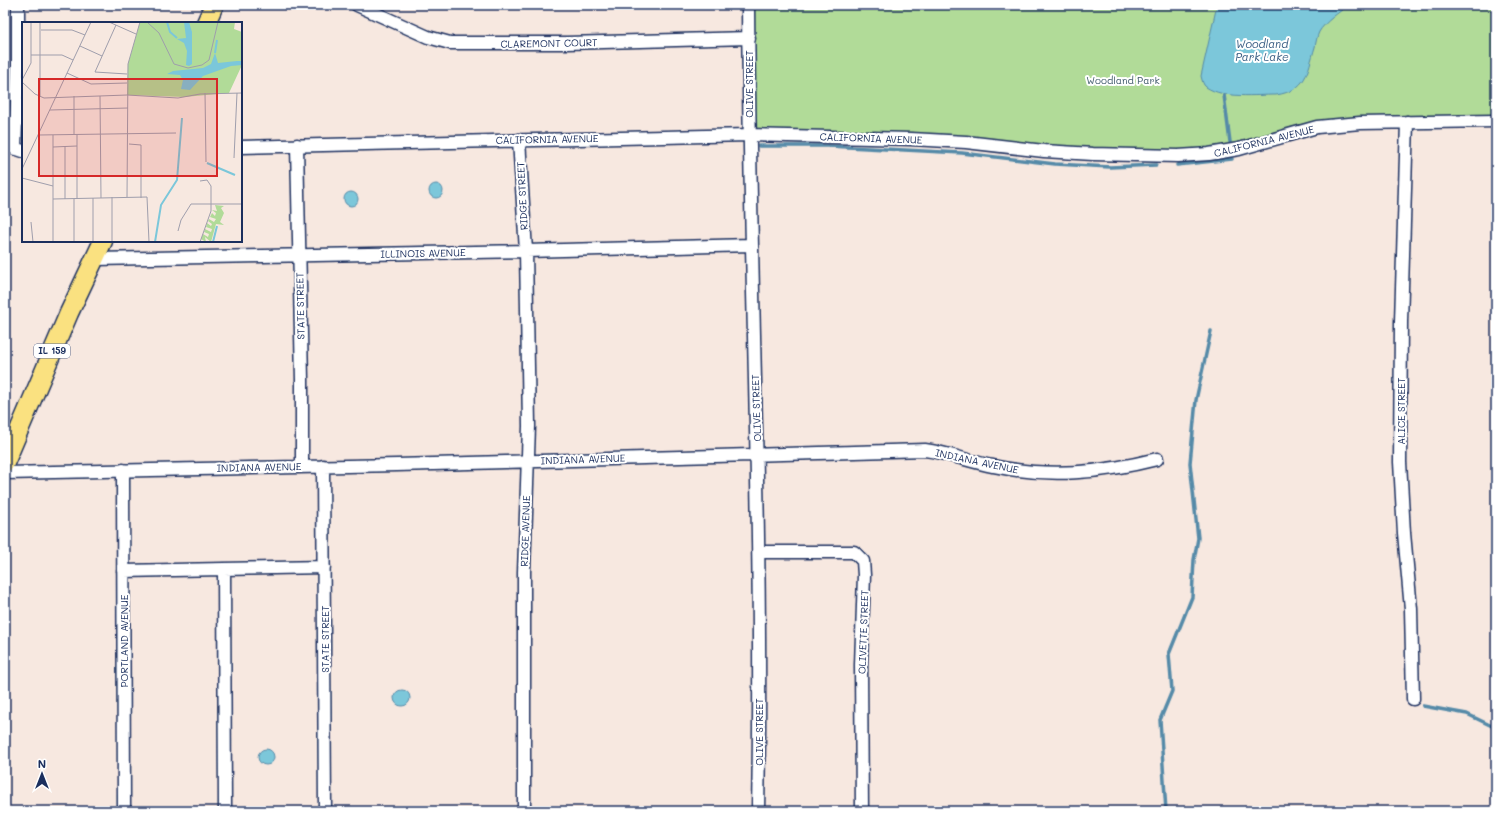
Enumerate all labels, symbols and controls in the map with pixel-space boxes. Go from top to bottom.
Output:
inset map [22,22,242,242]
street label: CLAREMONT COURT [500,35,598,51]
water label: Woodland Park Lake [1235,36,1289,64]
street label: OLIVE STREET [742,50,756,118]
park label: Woodland Park [1086,73,1160,87]
street label: CALIFORNIA AVENUE [1212,122,1316,160]
street label: CALIFORNIA AVENUE [819,129,923,147]
street label: CALIFORNIA AVENUE [495,131,599,147]
street label: RIDGE STREET [513,161,531,231]
street label: ILLINOIS AVENUE [380,245,466,261]
street label: STATE STREET [292,272,308,340]
road number: IL 159 [34,344,70,358]
street label: OLIVE STREET [748,374,764,442]
street label: ALICE STREET [1394,377,1408,445]
street label: INDIANA AVENUE [934,445,1020,477]
street label: INDIANA AVENUE [540,451,626,467]
street label: INDIANA AVENUE [216,459,302,475]
street label: RIDGE AVENUE [517,495,533,567]
street label: OLIVETTE STREET [855,589,871,674]
street label: PORTLAND AVENUE [117,594,131,688]
street label: STATE STREET [318,605,332,673]
street label: OLIVE STREET [752,698,766,766]
north arrow [22,754,62,794]
text: N [38,756,46,771]

